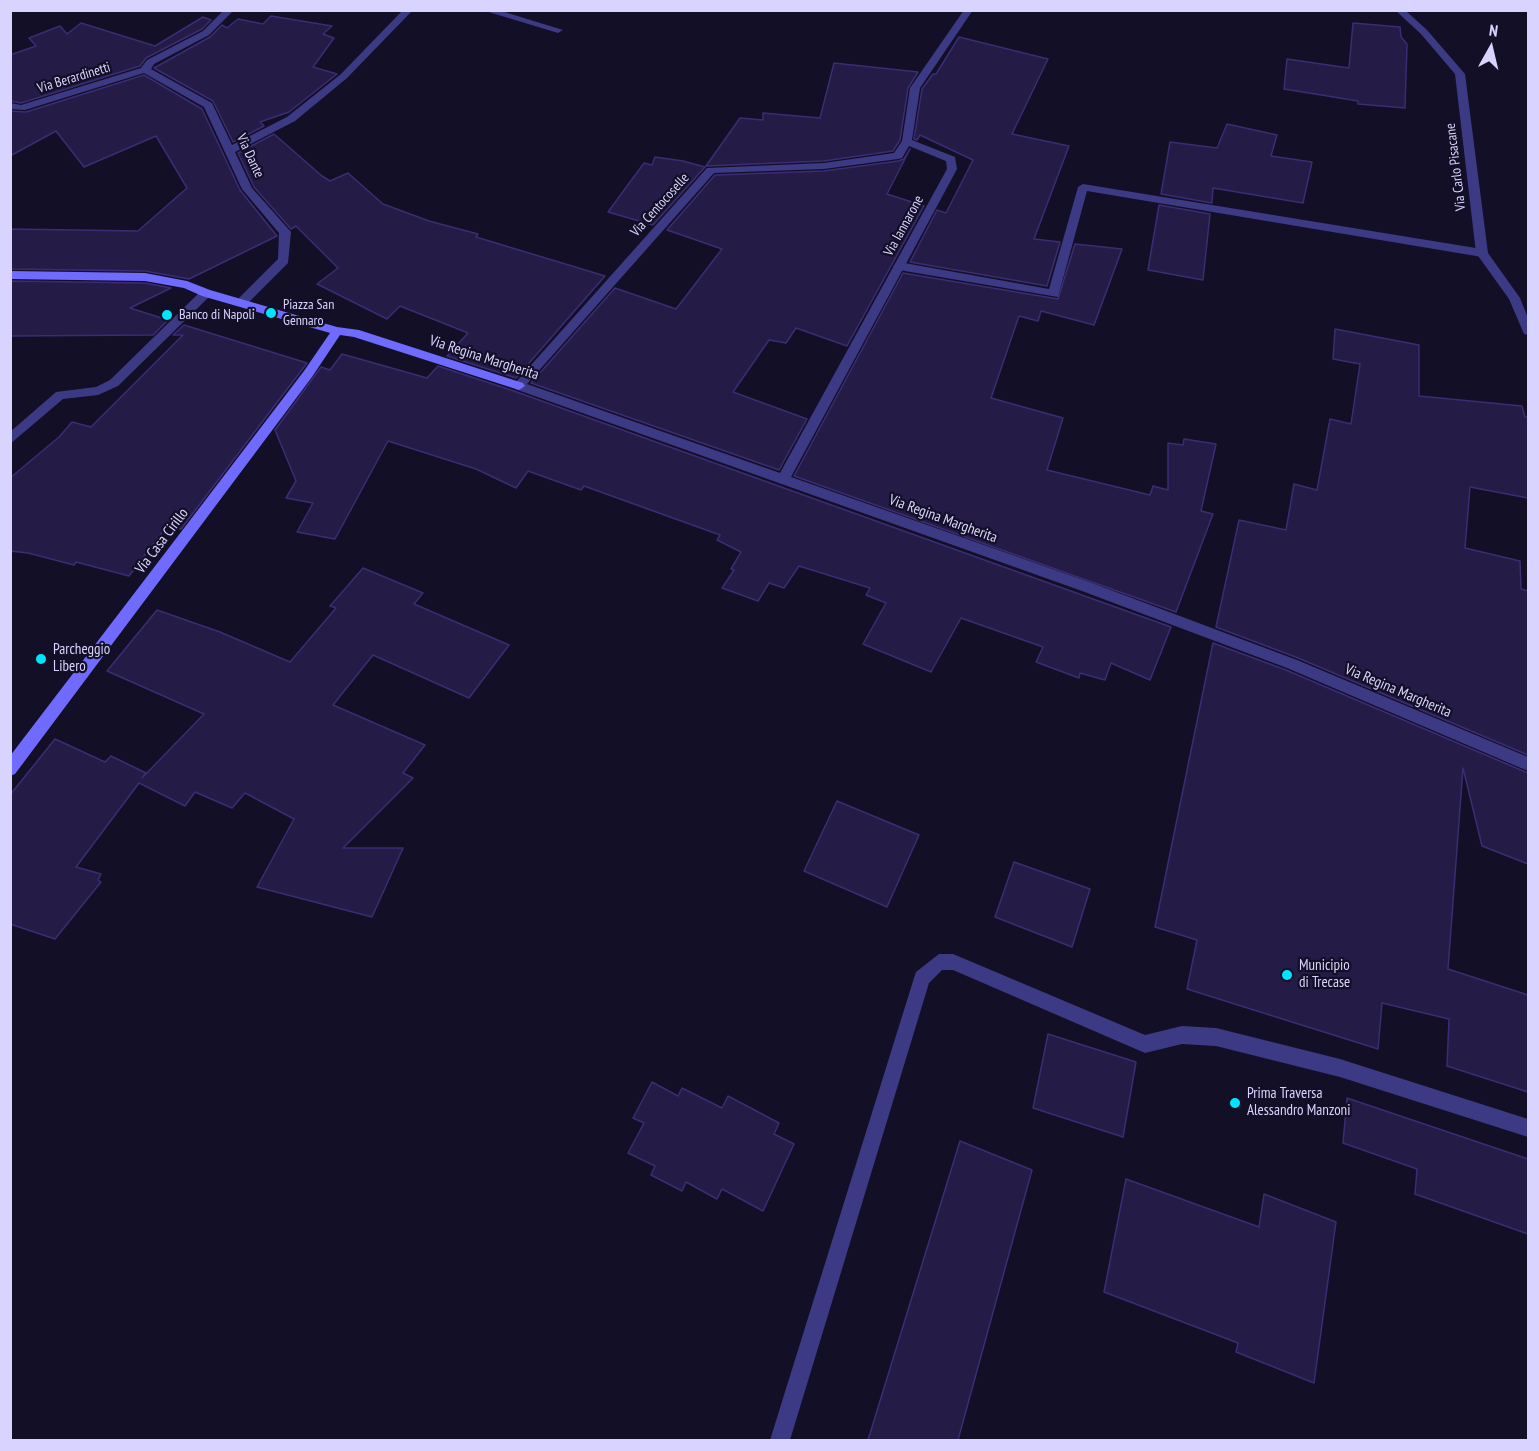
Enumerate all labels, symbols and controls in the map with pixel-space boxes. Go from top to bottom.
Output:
north arrow [1461,18,1521,78]
text: N [1488,20,1499,41]
street label: Via Berardinetti [35,59,113,97]
street label: Via Carlo Pisacane [1442,122,1470,212]
street label: Via Dante [233,131,267,181]
street label: Via Centocoselle [627,170,693,240]
street label: Via Iannarone [880,193,928,259]
place label: Piazza San Gennaro [283,297,334,330]
marker: Piazza San Gennaro [264,306,278,320]
place label: Banco di Napoli [179,307,255,323]
marker: Banco di Napoli [160,308,174,322]
street label: Via Regina Margherita [427,332,541,384]
street label: Via Regina Margherita [886,491,1000,547]
street label: Via Casa Cirillo [132,505,192,577]
place label: Parcheggio Libero [53,641,110,676]
marker: Parcheggio Libero [34,652,48,666]
street label: Via Regina Margherita [1342,660,1454,722]
place label: Municipio di Trecase [1299,957,1350,992]
marker: Municipio di Trecase [1280,968,1294,982]
place label: Prima Traversa Alessandro Manzoni [1247,1085,1350,1120]
marker: Prima Traversa Alessandro Manzoni [1228,1096,1242,1110]

